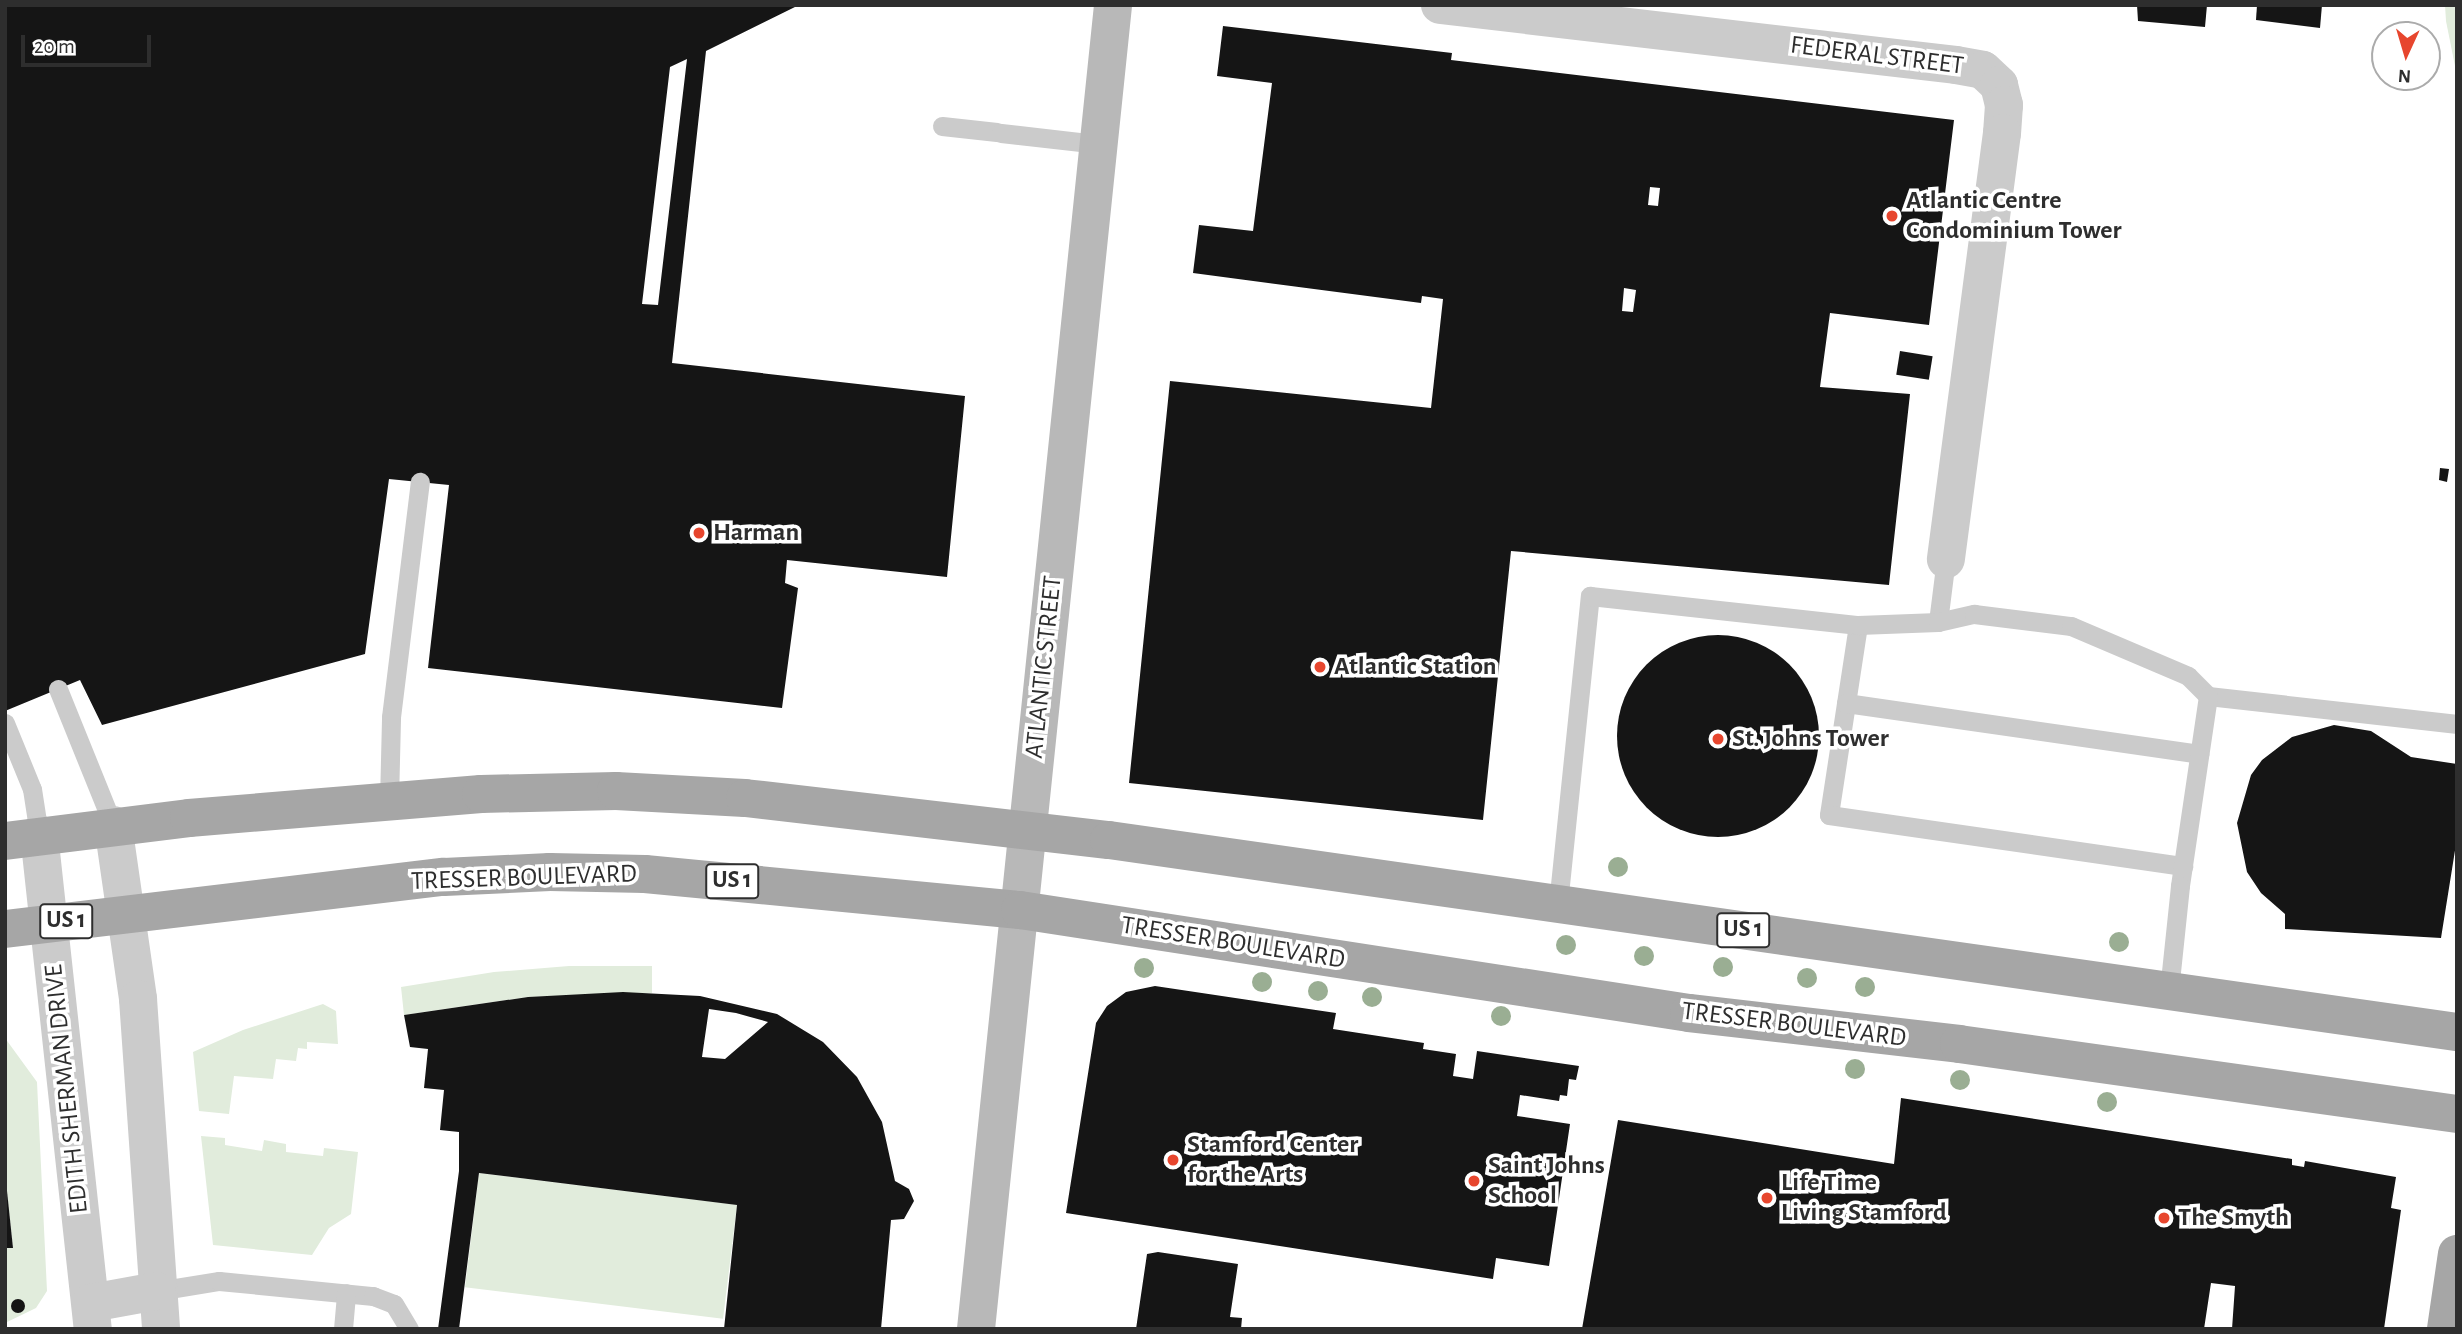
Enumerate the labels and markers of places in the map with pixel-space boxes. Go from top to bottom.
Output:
place label: Atlantic Centre Condominium Tower [1906,185,2122,246]
marker: Atlantic Centre Condominium Tower [1884,208,1900,224]
place label: Harman [713,517,799,549]
marker: Harman [691,525,707,541]
place label: Atlantic Station [1334,651,1497,683]
marker: Atlantic Station [1312,659,1328,675]
place label: St. Johns Tower [1732,723,1889,755]
marker: St. Johns Tower [1710,731,1726,747]
place label: Stamford Center for the Arts [1187,1129,1358,1190]
place label: Saint Johns School [1488,1150,1605,1212]
marker: Stamford Center for the Arts [1165,1152,1181,1168]
place label: Life Time Living Stamford [1781,1167,1947,1228]
marker: Saint Johns School [1466,1173,1482,1189]
marker: Life Time Living Stamford [1759,1190,1775,1206]
place label: The Smyth [2178,1202,2289,1234]
marker: The Smyth [2156,1210,2172,1226]

